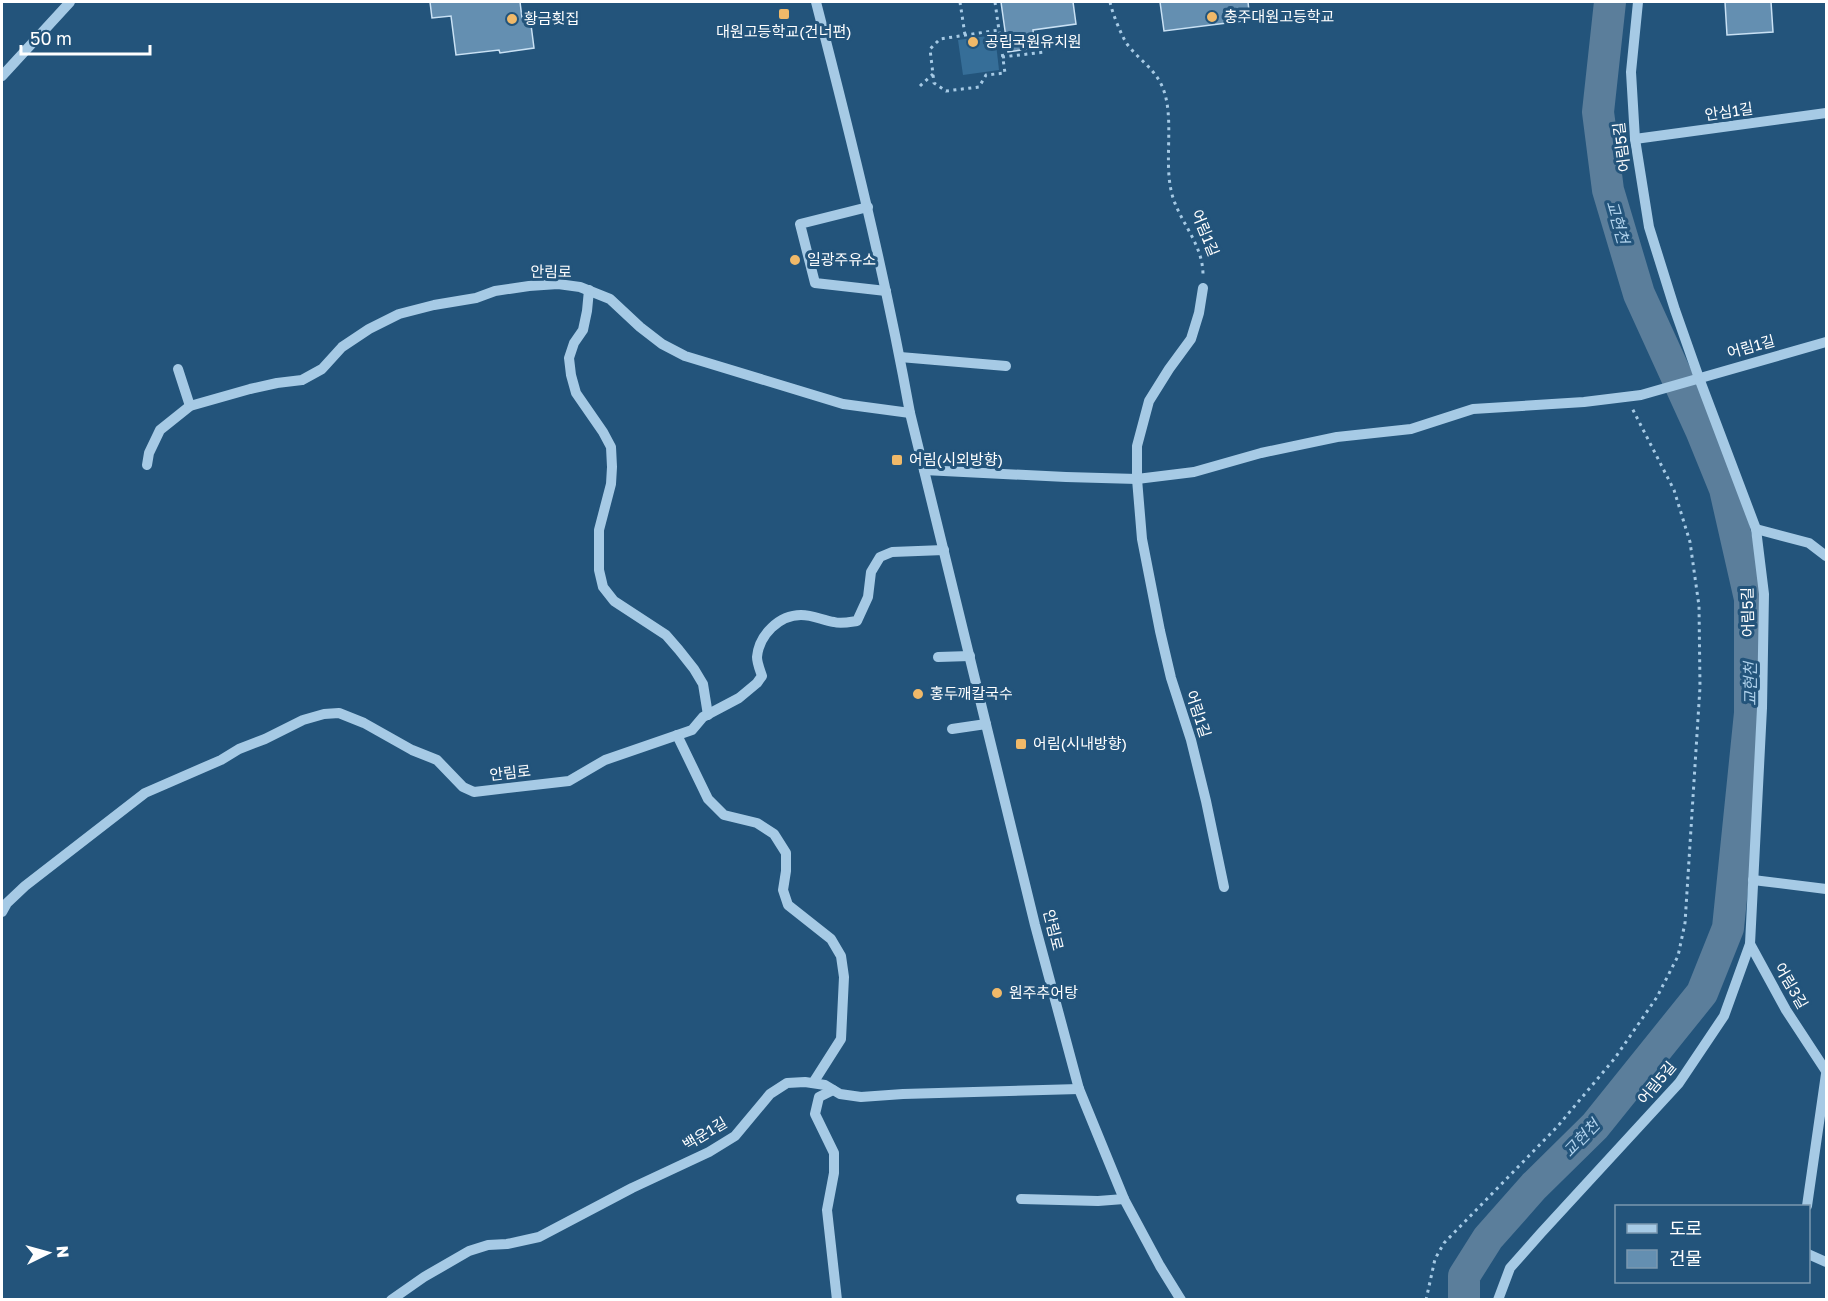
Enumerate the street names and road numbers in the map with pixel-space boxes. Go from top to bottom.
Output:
street label: 안심1길 [1704,99,1754,123]
street label: 어림5길 [1609,121,1633,173]
street label: 어림1길 [1188,207,1223,259]
street label: 안림로 [530,262,572,280]
street label: 어림1길 [1725,331,1777,361]
street label: 어림5길 [1738,587,1756,637]
street label: 어림1길 [1183,688,1215,740]
street label: 안림로 [488,761,531,783]
street label: 안림로 [1040,907,1068,952]
street label: 어림3길 [1772,959,1812,1012]
street label: 어림5길 [1633,1057,1679,1107]
street label: 백운1길 [679,1113,730,1153]

